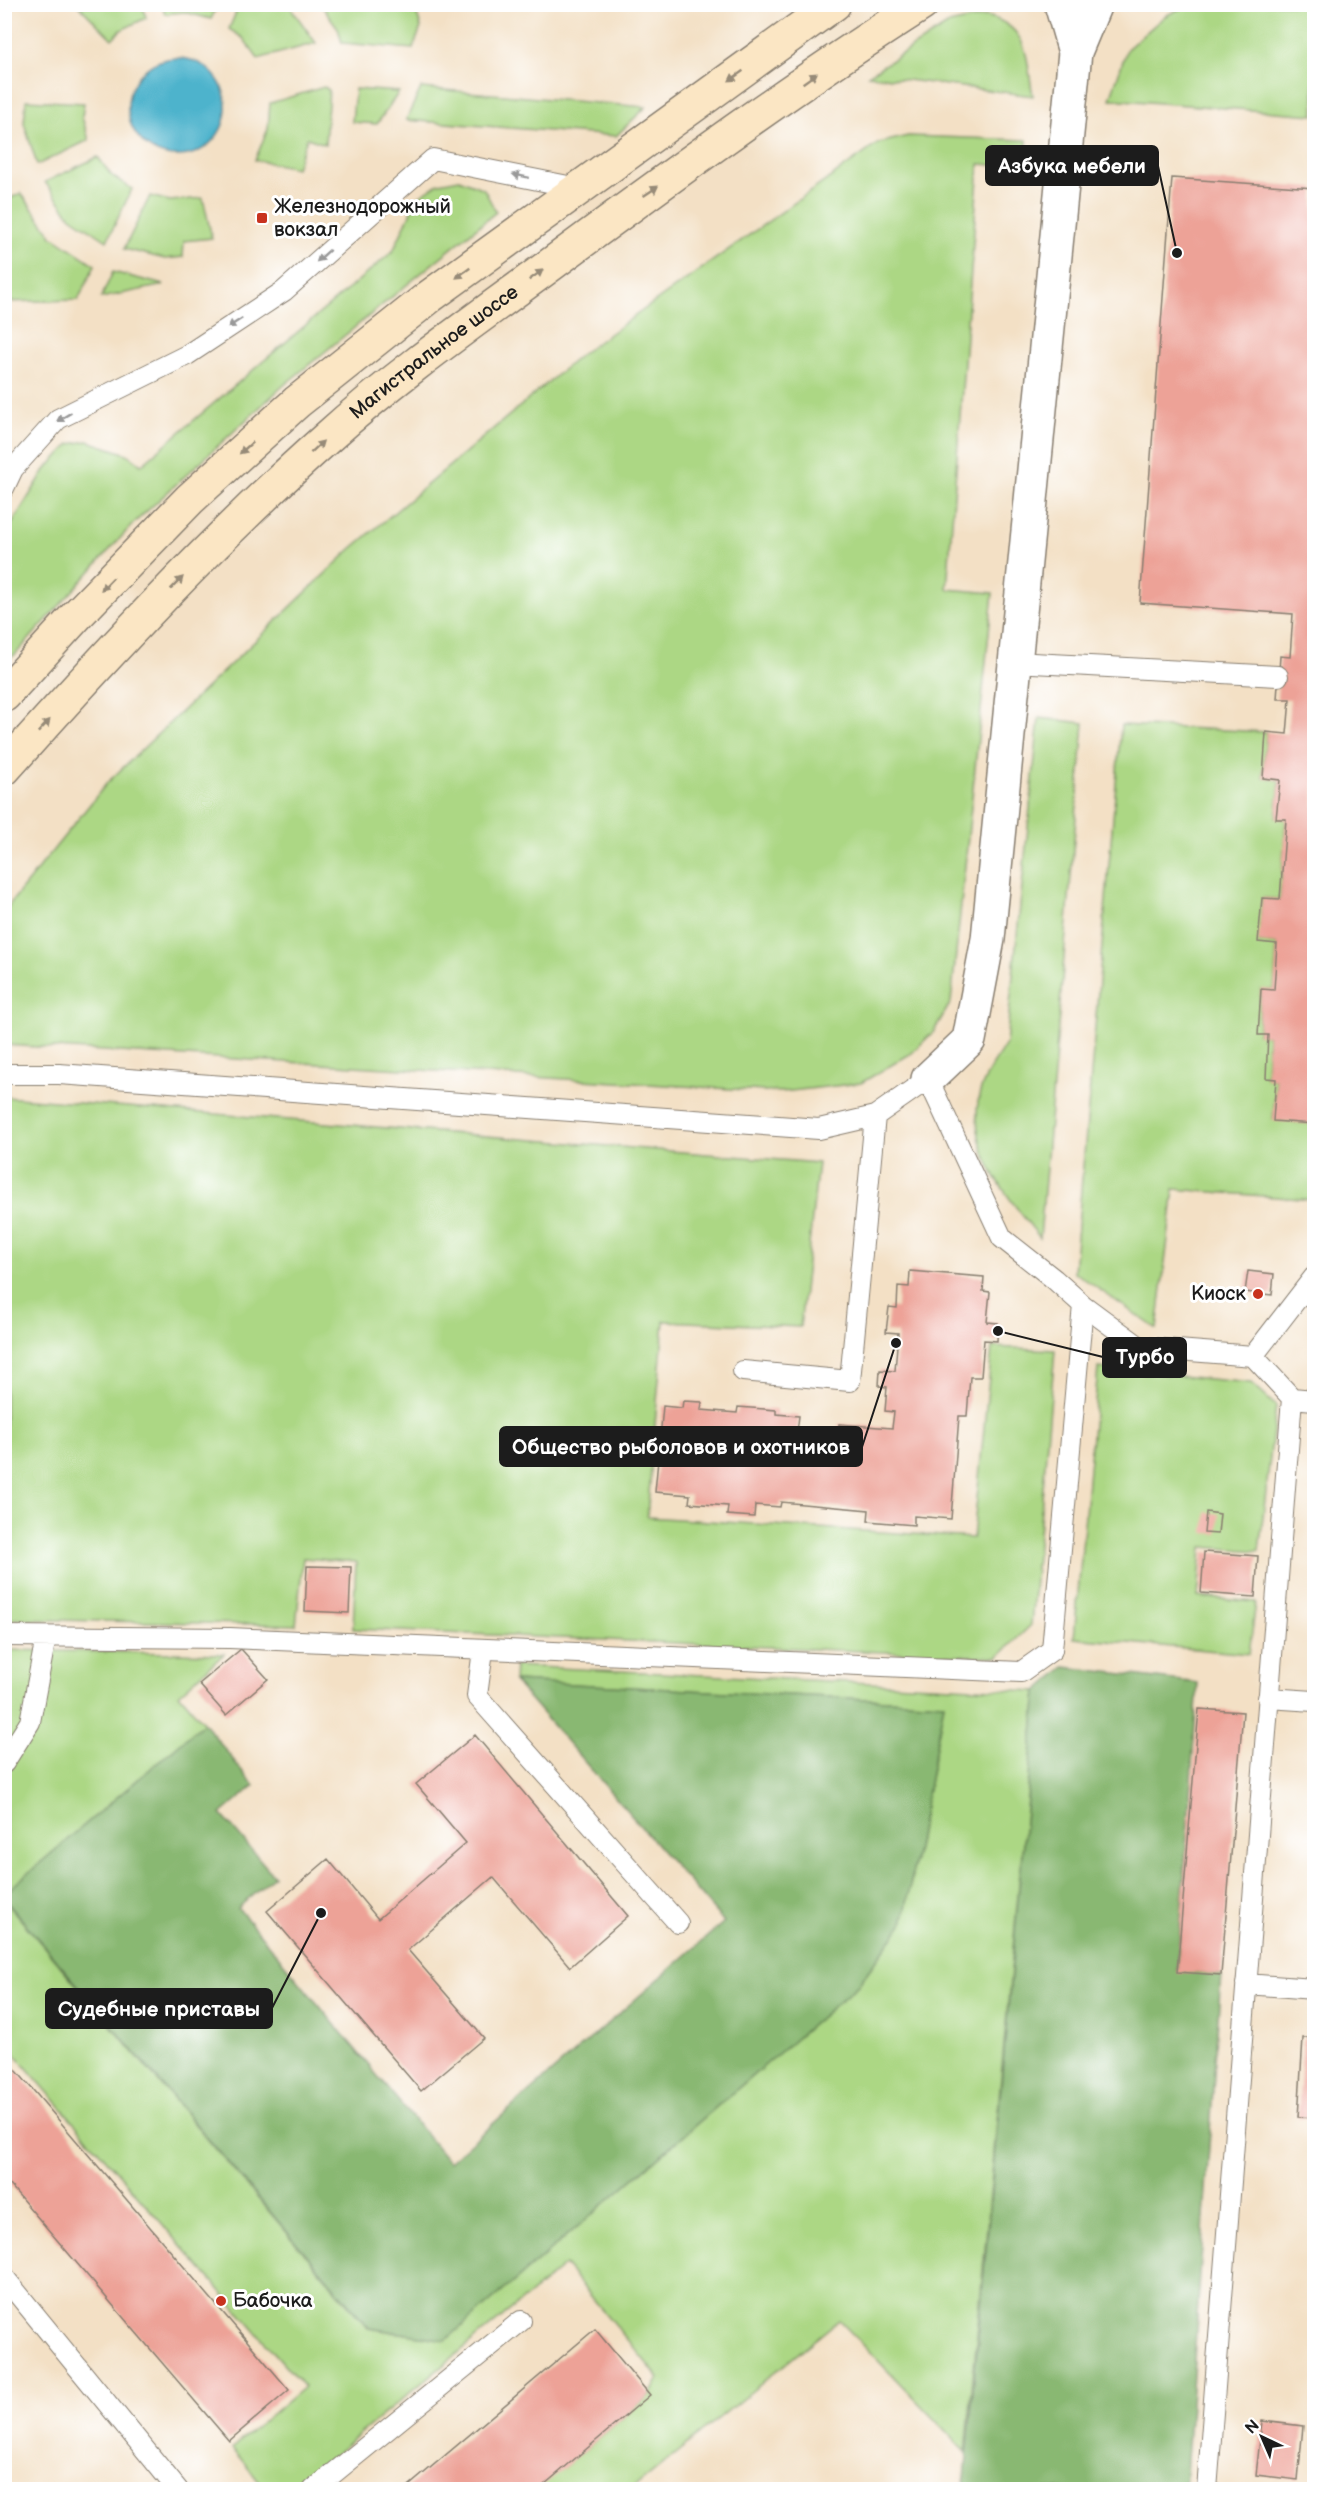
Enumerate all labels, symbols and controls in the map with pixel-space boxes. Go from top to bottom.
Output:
one-way arrow [728,70,744,82]
one-way arrow [802,73,818,84]
callout: Азбука мебели [986,146,1158,185]
text: Азбука мебели [997,154,1146,179]
one-way arrow [511,171,530,181]
one-way arrow [643,186,659,197]
place label: Железнодорожный вокзал [274,195,451,242]
marker: Железнодорожный вокзал [255,211,269,225]
one-way arrow [315,250,330,263]
one-way arrow [455,266,471,279]
one-way arrow [528,269,544,281]
street label: Магистральное шоссе [345,280,523,425]
one-way arrow [227,317,243,328]
one-way arrow [56,411,73,422]
one-way arrow [309,440,324,454]
one-way arrow [239,441,254,455]
one-way arrow [169,576,184,590]
one-way arrow [100,577,114,592]
one-way arrow [37,718,51,733]
place label: Киоск [1191,1282,1246,1306]
marker: Киоск [1251,1287,1265,1301]
callout: Турбо [1103,1338,1186,1377]
text: Турбо [1116,1345,1174,1370]
callout: Общество рыболовов и охотников [500,1427,862,1466]
text: Общество рыболовов и охотников [512,1435,851,1460]
callout: Судебные приставы [46,1989,272,2028]
text: Судебные приставы [58,1997,260,2022]
place label: Бабочка [233,2289,313,2313]
marker: Бабочка [214,2294,228,2308]
north arrow [1232,2407,1292,2467]
text: N [1242,2416,1264,2438]

